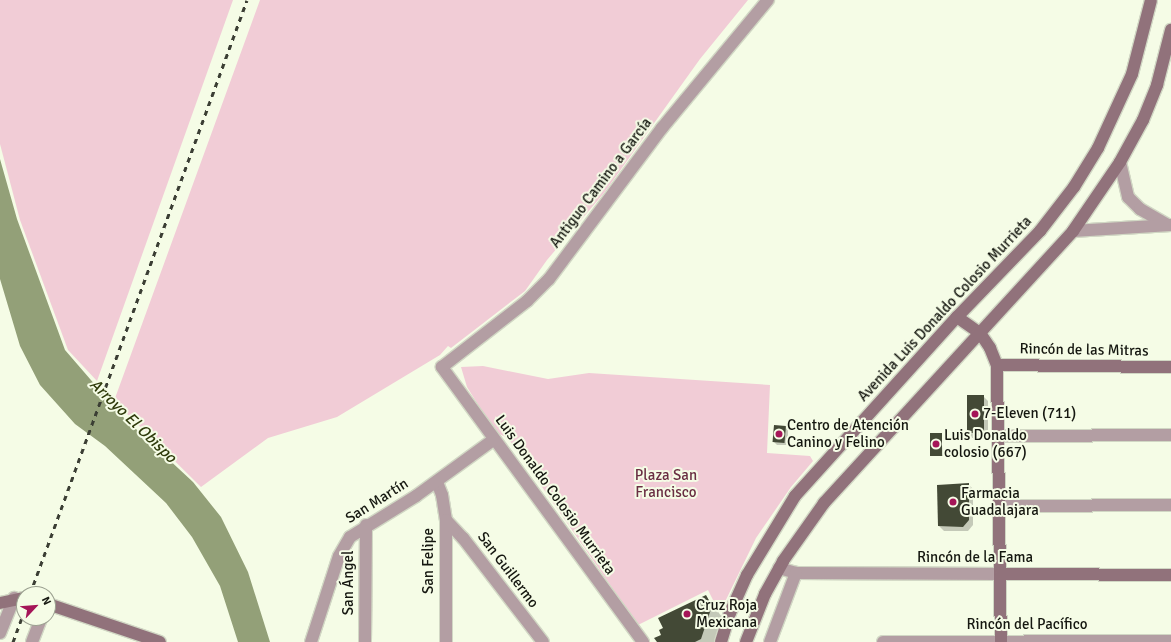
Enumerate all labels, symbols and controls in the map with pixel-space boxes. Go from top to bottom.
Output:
street label: Antiguo Camino a García [546,114,656,252]
street label: Avenida Luis Donaldo Colosio Murrieta [854,213,1036,405]
street label: Rincón de las Mitras [1019,340,1149,360]
water label: Arroyo El Obispo [86,375,180,467]
place label: 7-Eleven (711) [983,405,1076,423]
marker: 7-Eleven (711) [970,409,980,419]
street label: Luis Donaldo Colosio Murrieta [491,412,619,578]
place label: Centro de Atención Canino y Felino [787,416,909,451]
place label: Luis Donaldo colosio (667) [944,426,1027,461]
marker: Centro de Atención Canino y Felino [774,429,784,439]
marker: Luis Donaldo colosio (667) [931,439,941,449]
park label: Plaza San Francisco [635,466,697,501]
street label: San Martín [342,475,412,527]
place label: Farmacia Guadalajara [961,484,1039,519]
marker: Farmacia Guadalajara [948,497,958,507]
street label: San Felipe [420,528,438,594]
street label: San Guillermo [474,528,542,612]
street label: Rincón de la Fama [917,549,1033,567]
street label: San Ángel [340,551,358,615]
north arrow [16,586,56,626]
text: N [39,595,54,607]
place label: Cruz Roja Mexicana [696,596,757,631]
marker: Cruz Roja Mexicana [681,608,693,620]
street label: Rincón del Pacífico [966,616,1088,634]

